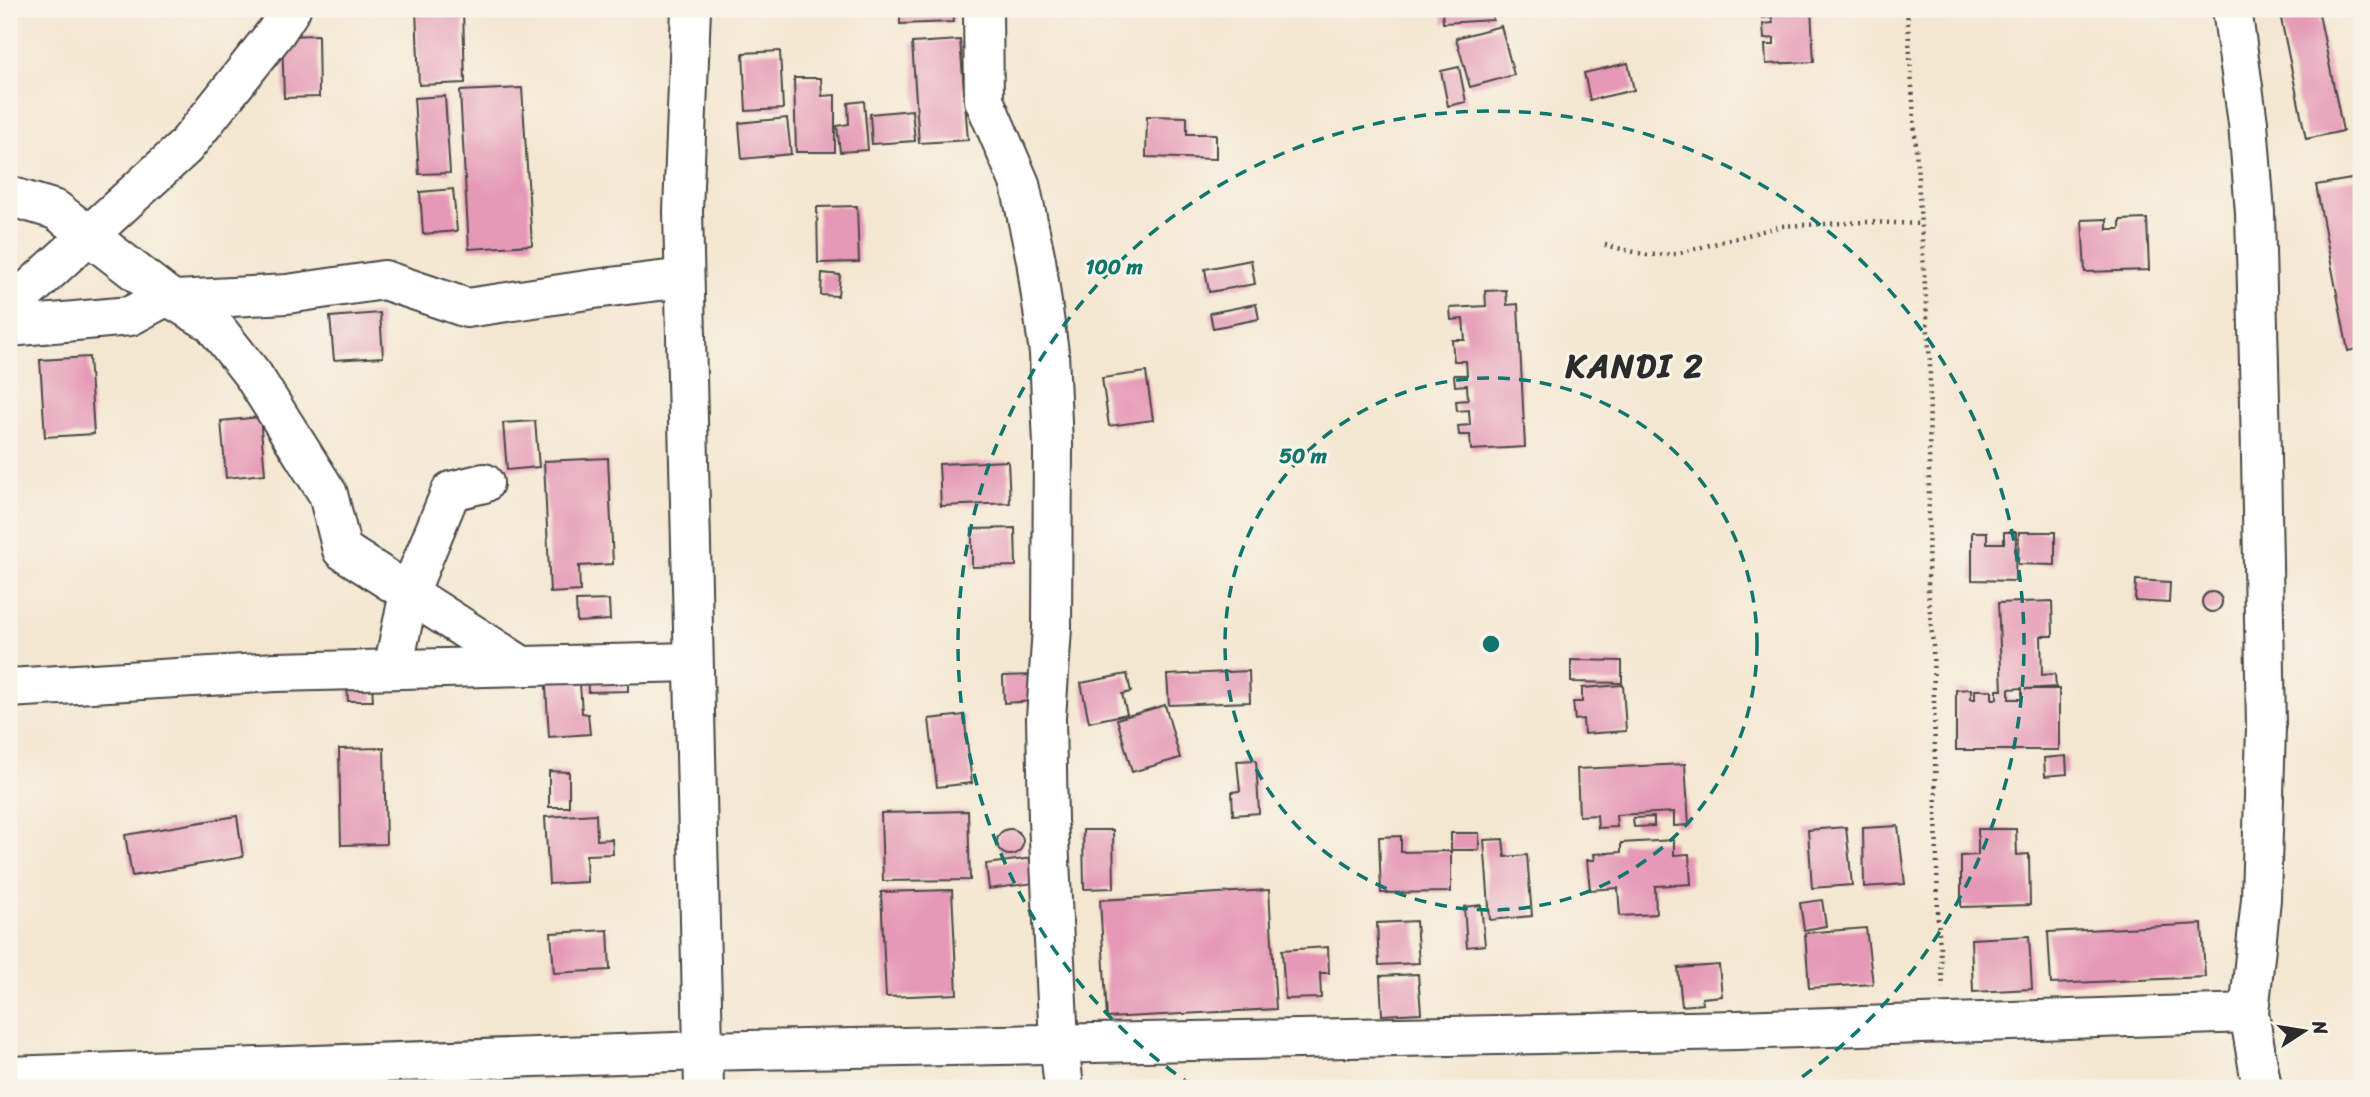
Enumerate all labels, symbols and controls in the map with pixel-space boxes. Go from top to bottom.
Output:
text: 100 m [1085,248,1143,286]
district label: KANDI 2 [1564,337,1705,395]
text: 50 m [1279,437,1328,475]
centre of rings [1479,632,1503,656]
north arrow [2268,996,2338,1066]
text: N [2302,1017,2338,1038]

